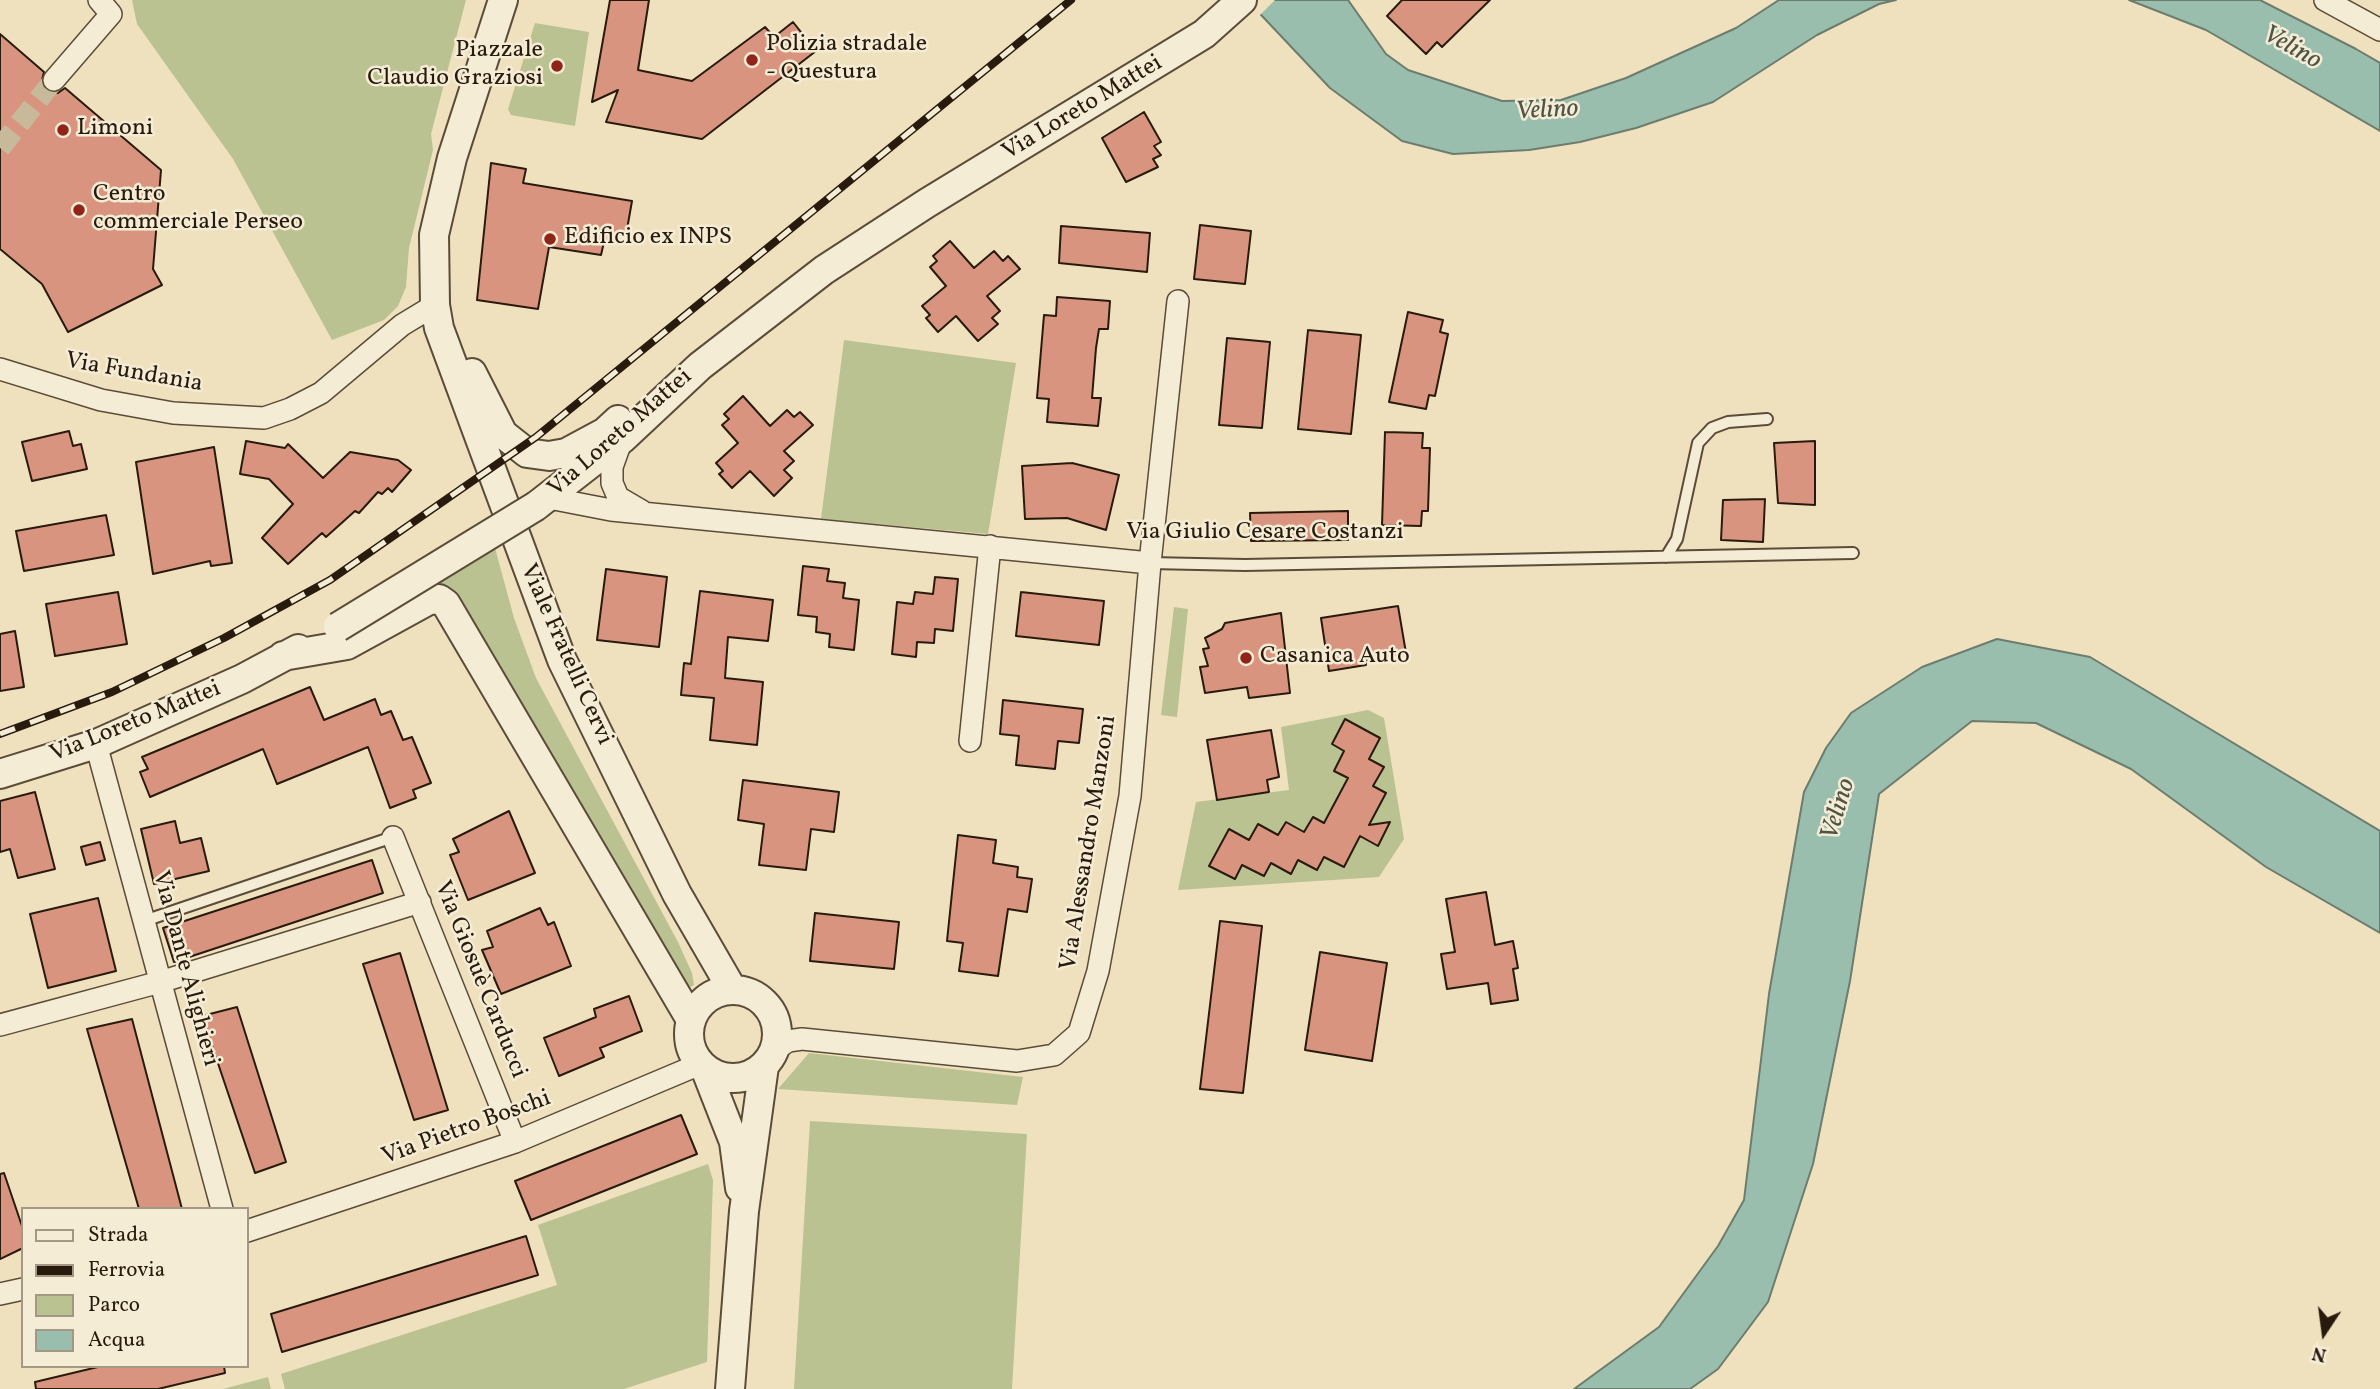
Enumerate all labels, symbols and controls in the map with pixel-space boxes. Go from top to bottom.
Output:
water label: Velino [2256,20,2326,78]
place label: Polizia stradale - Questura [766,32,927,88]
place label: Piazzale Claudio Graziosi [367,38,543,94]
street label: Via Loreto Mattei [998,50,1168,168]
marker: Polizia stradale - Questura [744,52,760,68]
marker: Piazzale Claudio Graziosi [549,58,565,74]
water label: Velino [1515,95,1579,129]
place label: Limoni [77,116,153,144]
marker: Limoni [55,122,71,138]
place label: Centro commerciale Perseo [93,182,303,238]
marker: Centro commerciale Perseo [71,202,87,218]
place label: Edificio ex INPS [564,225,732,253]
marker: Edificio ex INPS [542,231,558,247]
street label: Via Fundania [63,348,205,400]
street label: Via Loreto Mattei [543,364,699,504]
street label: Via Giulio Cesare Costanzi [1126,520,1404,548]
street label: Viale Fratelli Cervi [512,560,618,750]
place label: Casanica Auto [1260,644,1410,672]
marker: Casanica Auto [1238,650,1254,666]
street label: Via Loreto Mattei [46,676,226,770]
street label: Via Alessandro Manzoni [1056,714,1124,972]
water label: Velino [1816,775,1864,845]
street label: Via Dante Alighieri [144,868,224,1070]
street label: Via Giosuè Carducci [426,877,532,1083]
street label: Via Pietro Boschi [379,1085,555,1173]
legend [21,1207,248,1368]
text: Strada [88,1221,149,1250]
text: Ferrovia [88,1256,165,1285]
text: Parco [88,1291,140,1320]
north arrow [2289,1298,2359,1368]
text: Acqua [88,1326,146,1355]
text: N [2310,1339,2329,1368]

